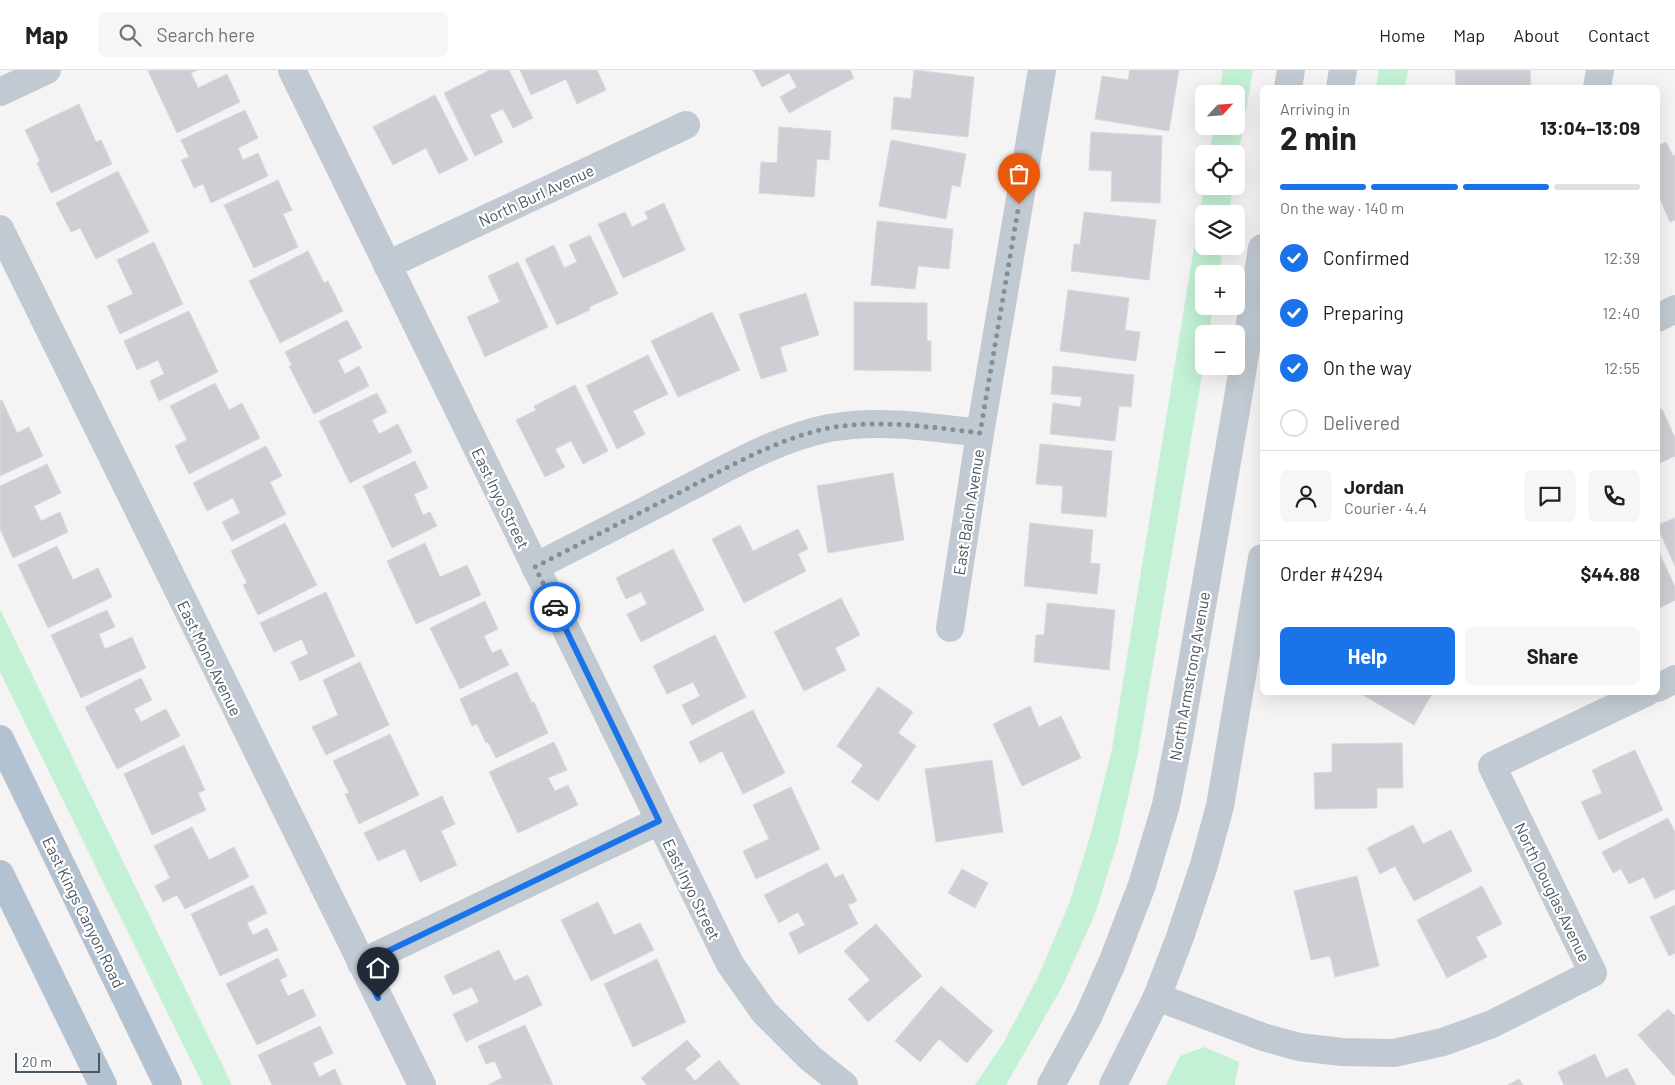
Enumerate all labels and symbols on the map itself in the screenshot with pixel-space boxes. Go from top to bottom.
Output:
north arrow [1195,85,1245,135]
pin [998,153,1040,204]
street label: North Burl Avenue [475,160,597,230]
street label: East Inyo Street [468,444,534,552]
street label: East Balch Avenue [949,448,987,576]
courier [530,582,580,632]
street label: North Armstrong Avenue [1165,590,1213,762]
street label: East Mono Avenue [174,597,246,719]
street label: North Douglas Avenue [1511,819,1595,965]
street label: East Kings Canyon Road [39,833,129,991]
street label: East Inyo Street [659,835,725,943]
pin [357,947,399,998]
scale bar [15,1050,100,1073]

